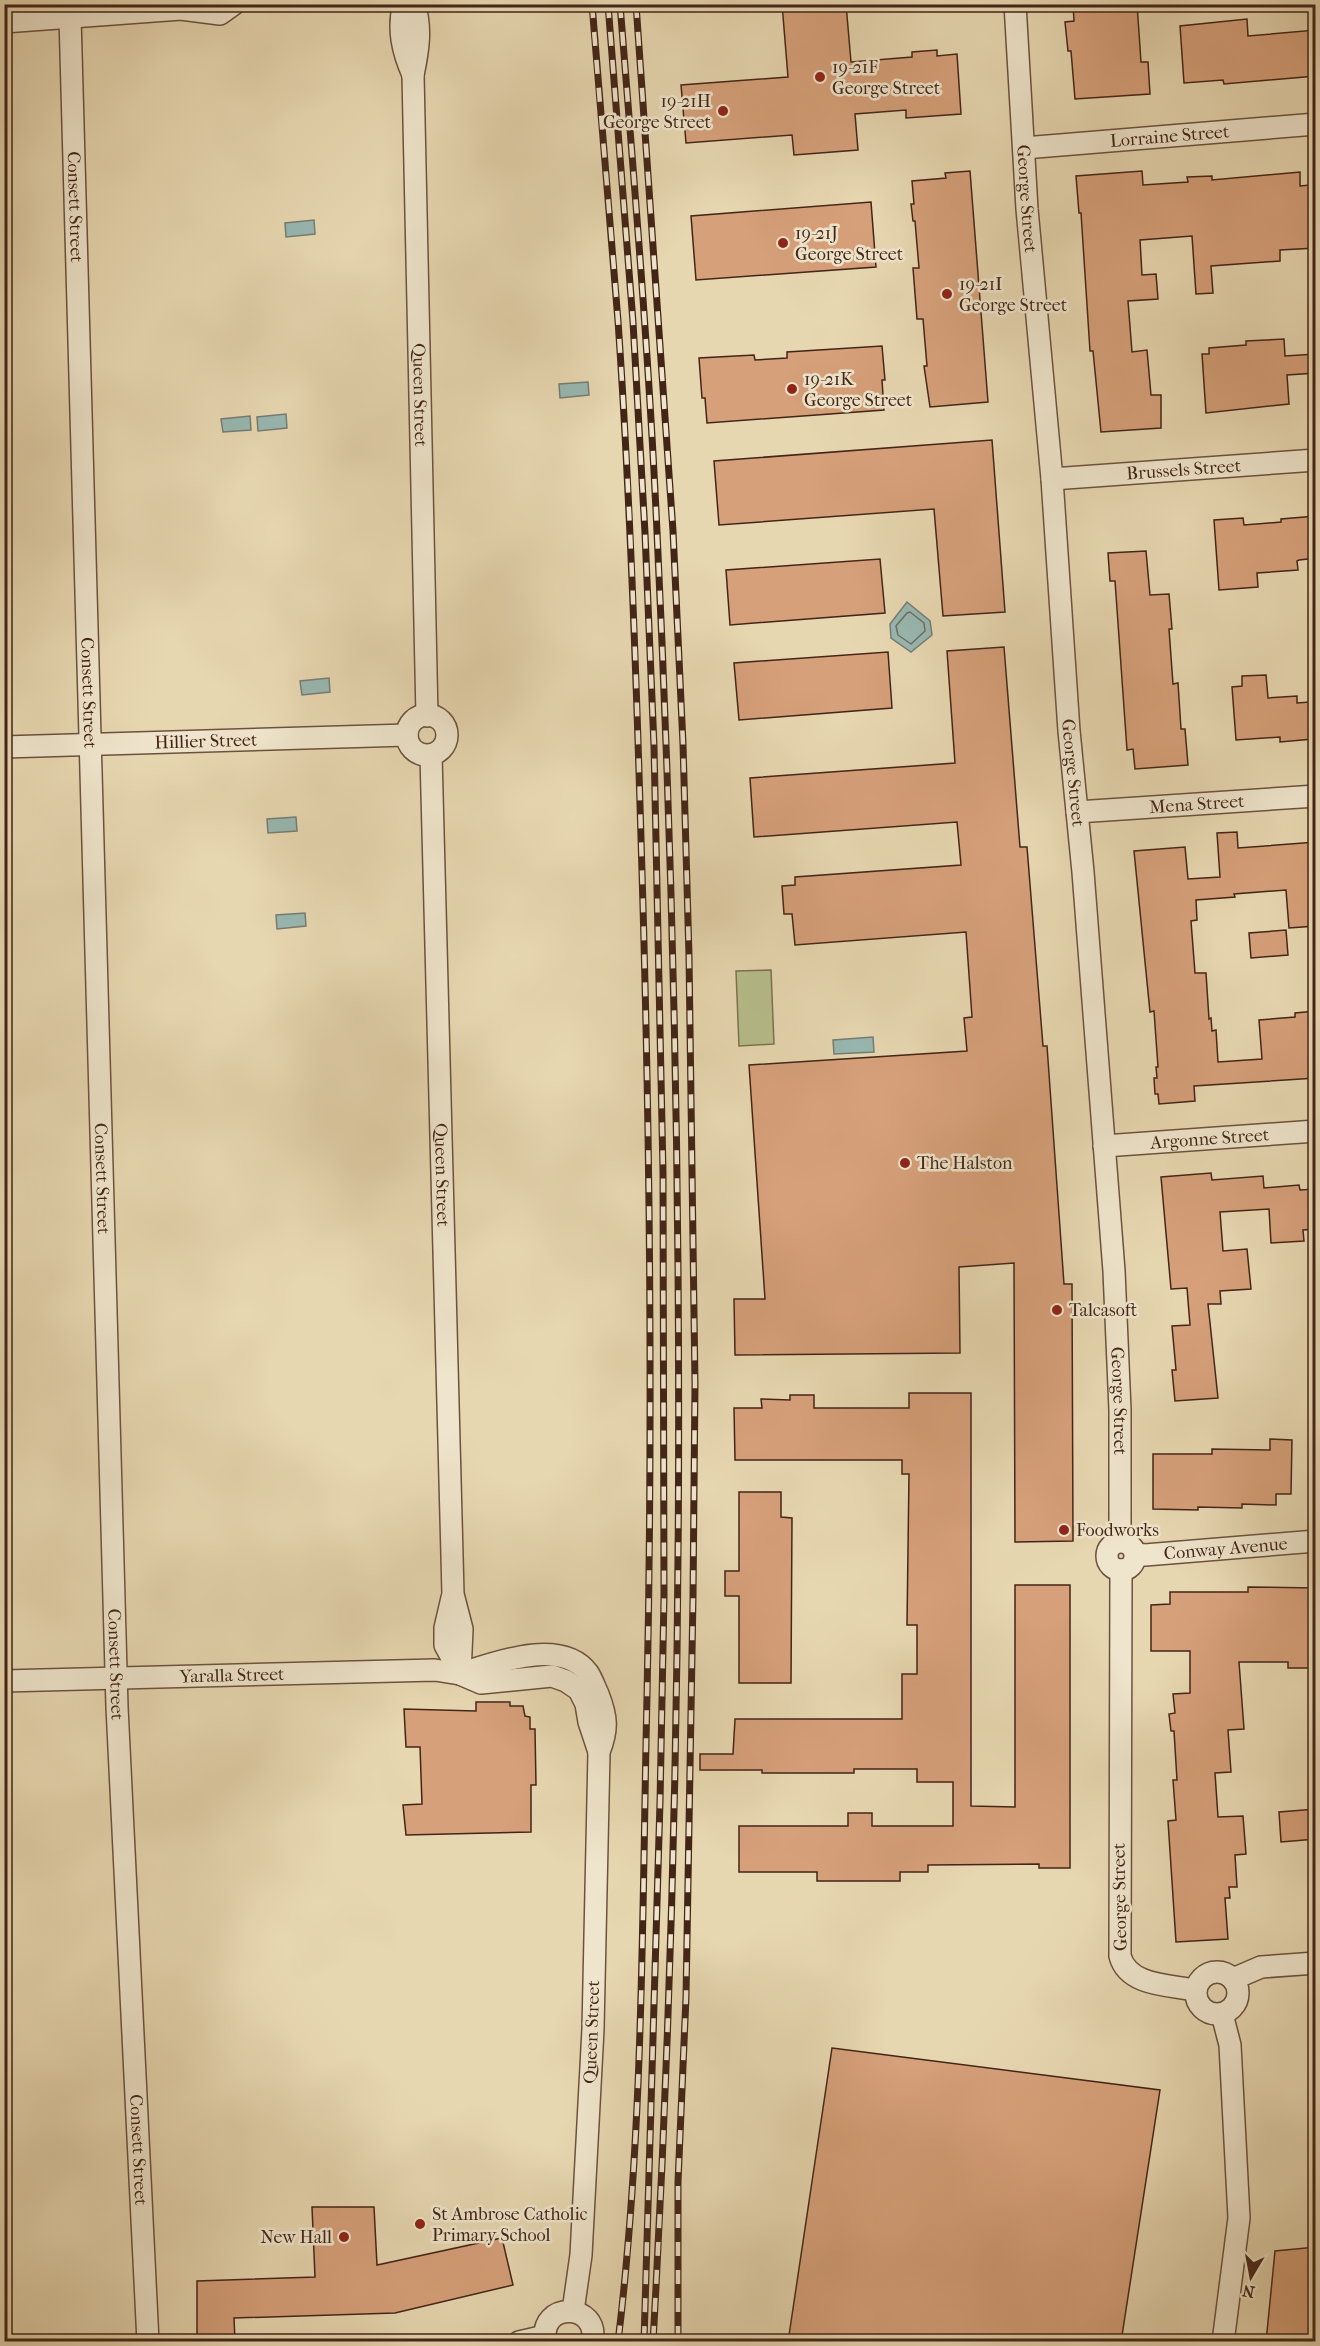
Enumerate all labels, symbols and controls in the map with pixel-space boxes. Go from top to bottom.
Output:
place label: 19-21F George Street [832,57,941,99]
marker: 19-21F George Street [813,70,827,84]
place label: 19-21H George Street [603,91,712,133]
marker: 19-21H George Street [716,104,730,118]
street label: Lorraine Street [1109,121,1231,151]
street label: George Street [1013,144,1042,254]
street label: Consett Street [63,151,87,263]
place label: 19-21J George Street [795,223,904,265]
marker: 19-21J George Street [776,236,790,250]
place label: 19-21I George Street [959,274,1068,316]
marker: 19-21I George Street [940,287,954,301]
street label: Queen Street [408,343,432,448]
place label: 19-21K George Street [804,369,913,411]
marker: 19-21K George Street [785,382,799,396]
street label: Brussels Street [1126,455,1242,484]
street label: Consett Street [77,637,101,749]
street label: George Street [1058,718,1089,828]
street label: Hillier Street [154,729,258,753]
street label: Mena Street [1148,790,1246,818]
street label: Consett Street [90,1123,114,1235]
street label: Queen Street [430,1123,454,1228]
street label: Argonne Street [1149,1124,1270,1153]
place label: The Halston [917,1153,1013,1174]
marker: The Halston [898,1156,912,1170]
place label: Talcasoft [1069,1300,1138,1321]
marker: Talcasoft [1050,1303,1064,1317]
street label: George Street [1107,1346,1131,1456]
place label: Foodworks [1076,1520,1159,1541]
marker: Foodworks [1057,1523,1071,1537]
street label: Conway Avenue [1163,1533,1288,1564]
street label: Consett Street [104,1608,128,1721]
street label: Yaralla Street [178,1663,285,1687]
street label: George Street [1109,1842,1131,1951]
street label: Queen Street [580,1979,604,2084]
street label: Consett Street [125,2094,152,2207]
place label: St Ambrose Catholic Primary School [432,2204,588,2246]
marker: St Ambrose Catholic Primary School [413,2217,427,2231]
place label: New Hall [260,2227,332,2248]
marker: New Hall [337,2230,351,2244]
north arrow [1221,2247,1281,2307]
text: N [1240,2281,1256,2302]

